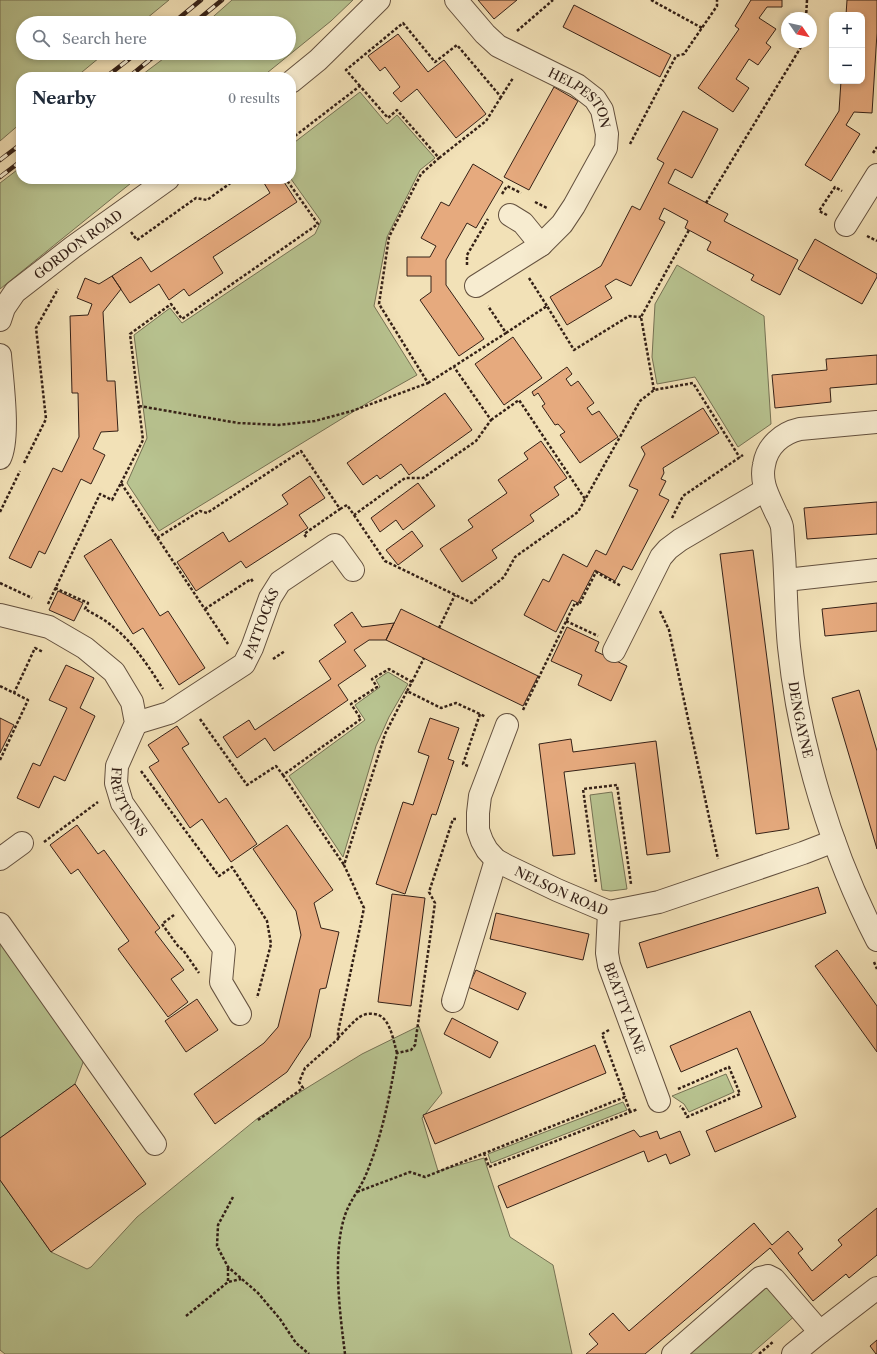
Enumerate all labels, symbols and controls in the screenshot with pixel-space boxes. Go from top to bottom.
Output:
north arrow [781,12,817,48]
map controls [829,12,865,84]
button: + [829,12,865,48]
search box [16,16,296,60]
icon: search [30,27,52,49]
text: Search here [62,29,147,48]
button: − [829,48,865,84]
street label: HELPESTON [546,64,614,130]
text: Nearby [32,88,96,108]
text: 0 results [228,90,280,106]
street label: GORDON ROAD [31,206,125,282]
street label: PATTOCKS [240,585,282,662]
street label: DENGAYNE [785,680,816,760]
street label: FRETTONS [108,767,151,840]
street label: NELSON ROAD [512,863,611,919]
street label: BEATTY LANE [601,960,649,1056]

